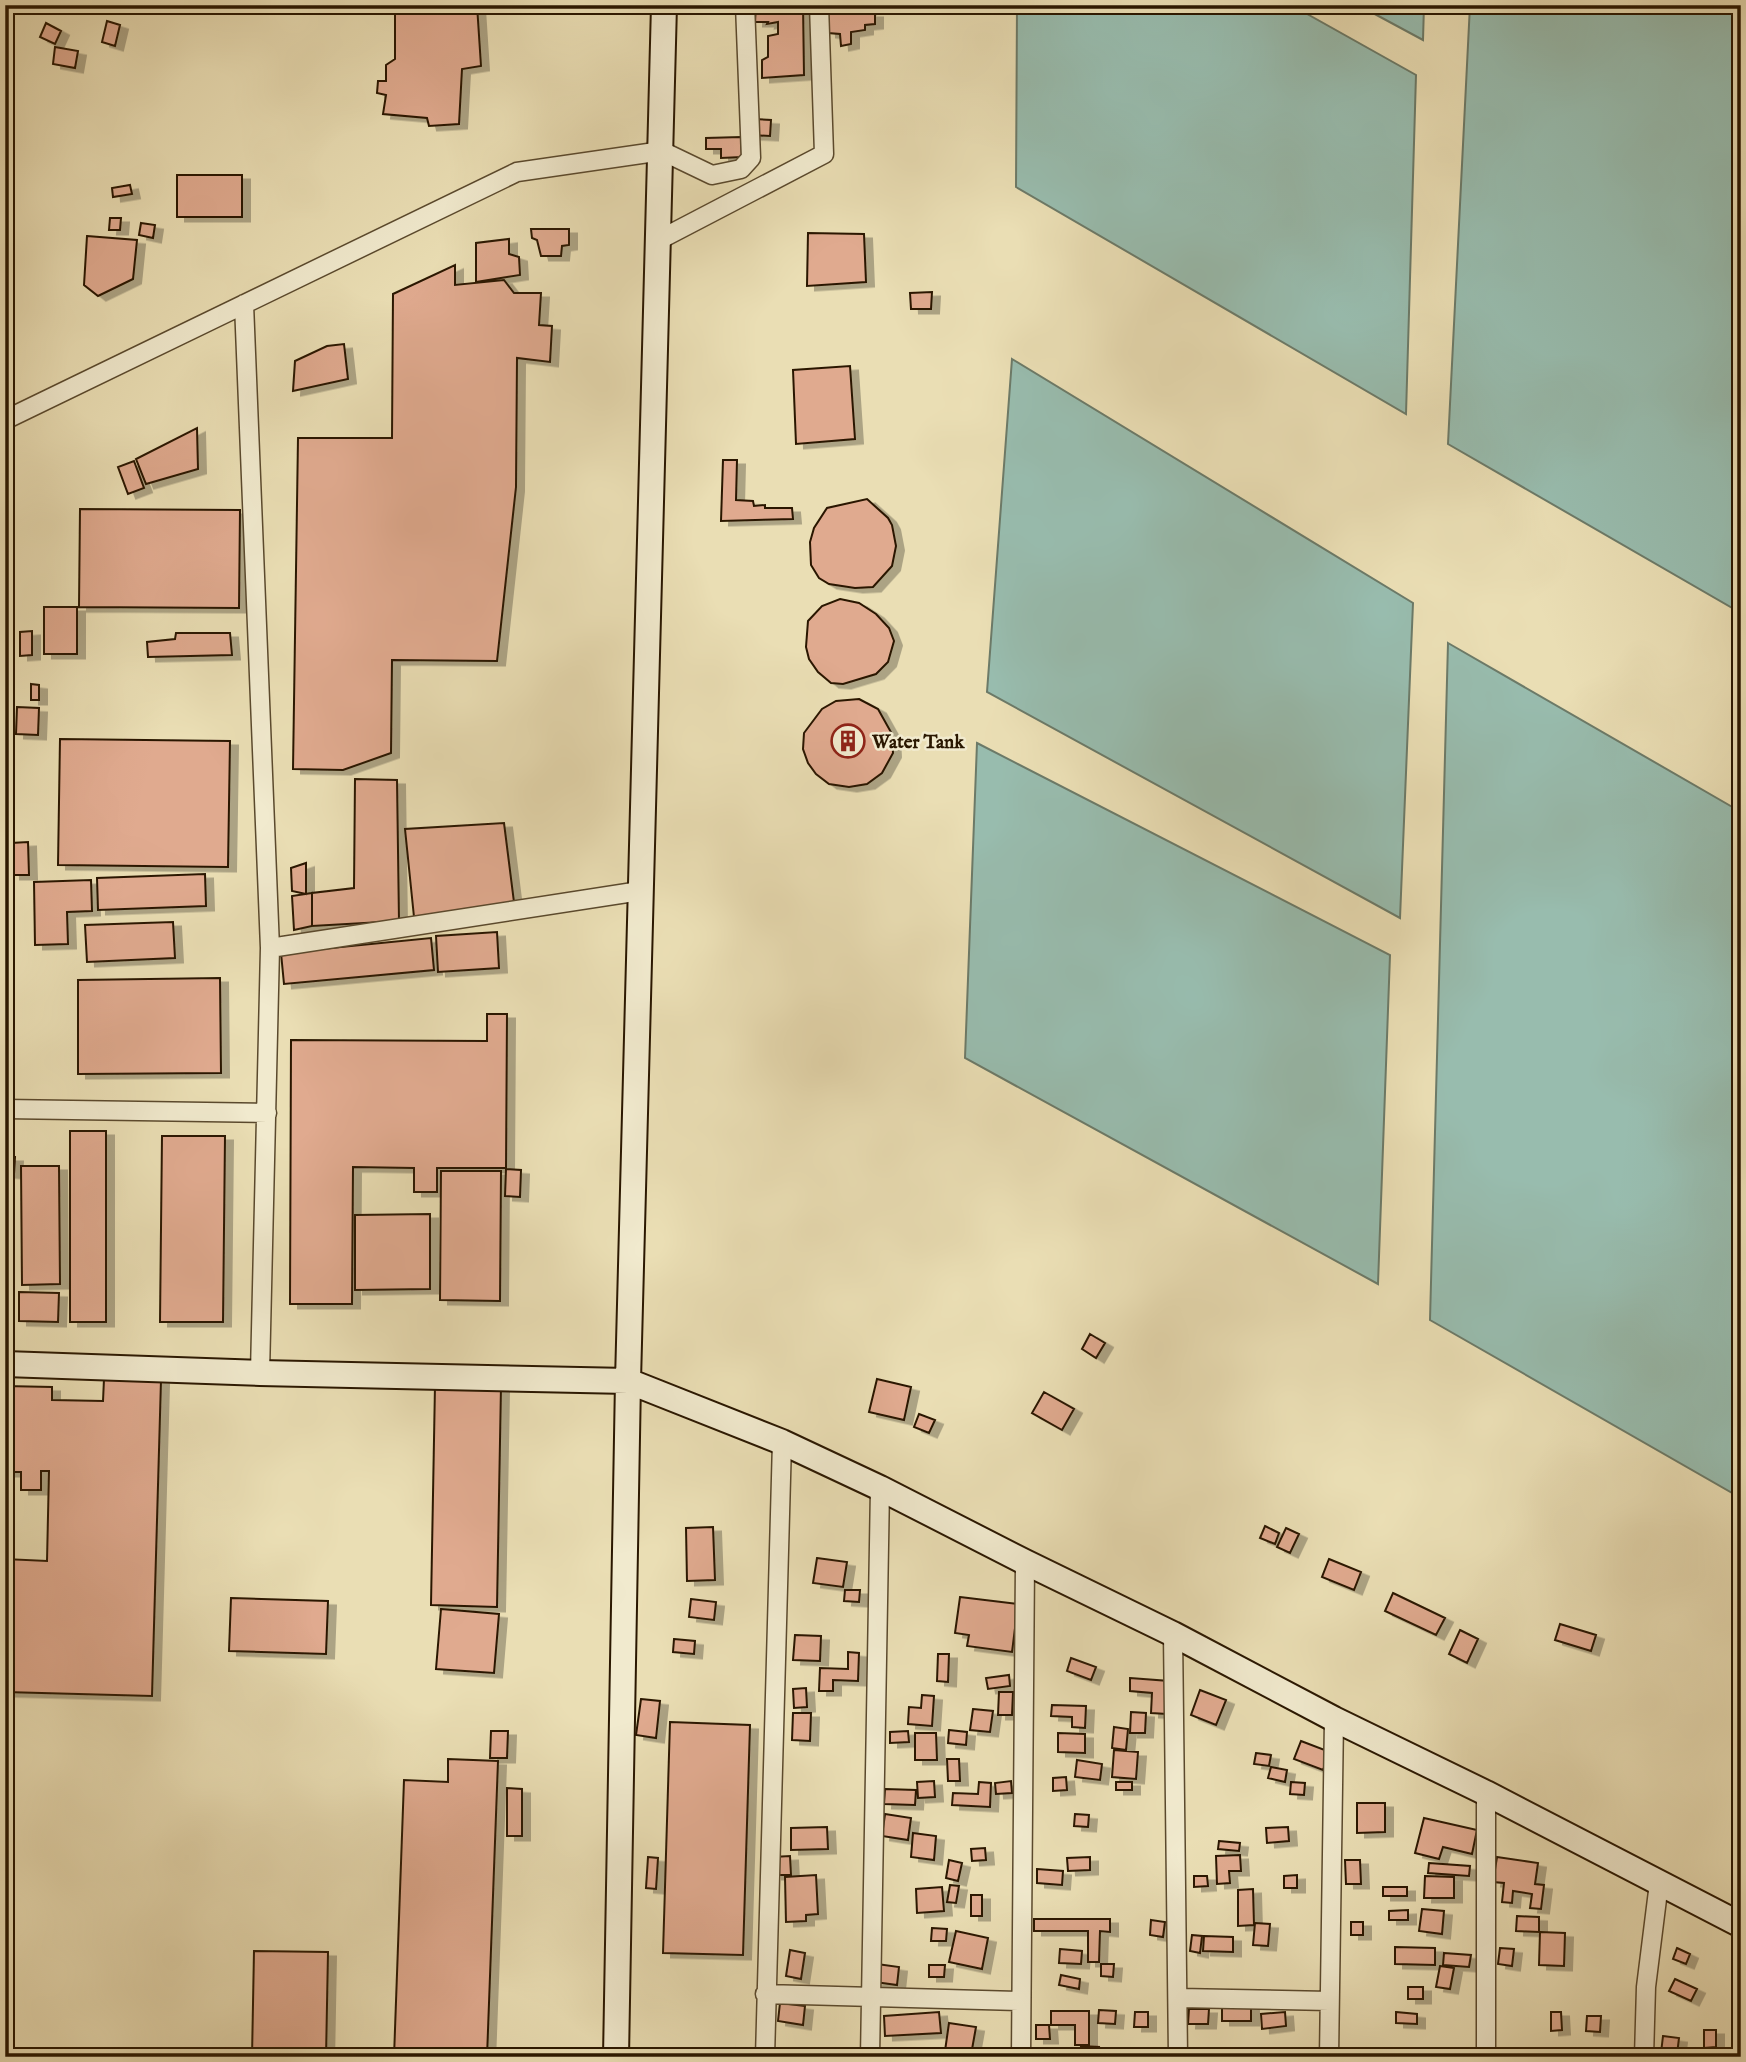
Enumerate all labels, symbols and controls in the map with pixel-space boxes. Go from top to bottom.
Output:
building icon: Water Tank [829,722,867,760]
place label: Water Tank [871,731,965,755]

